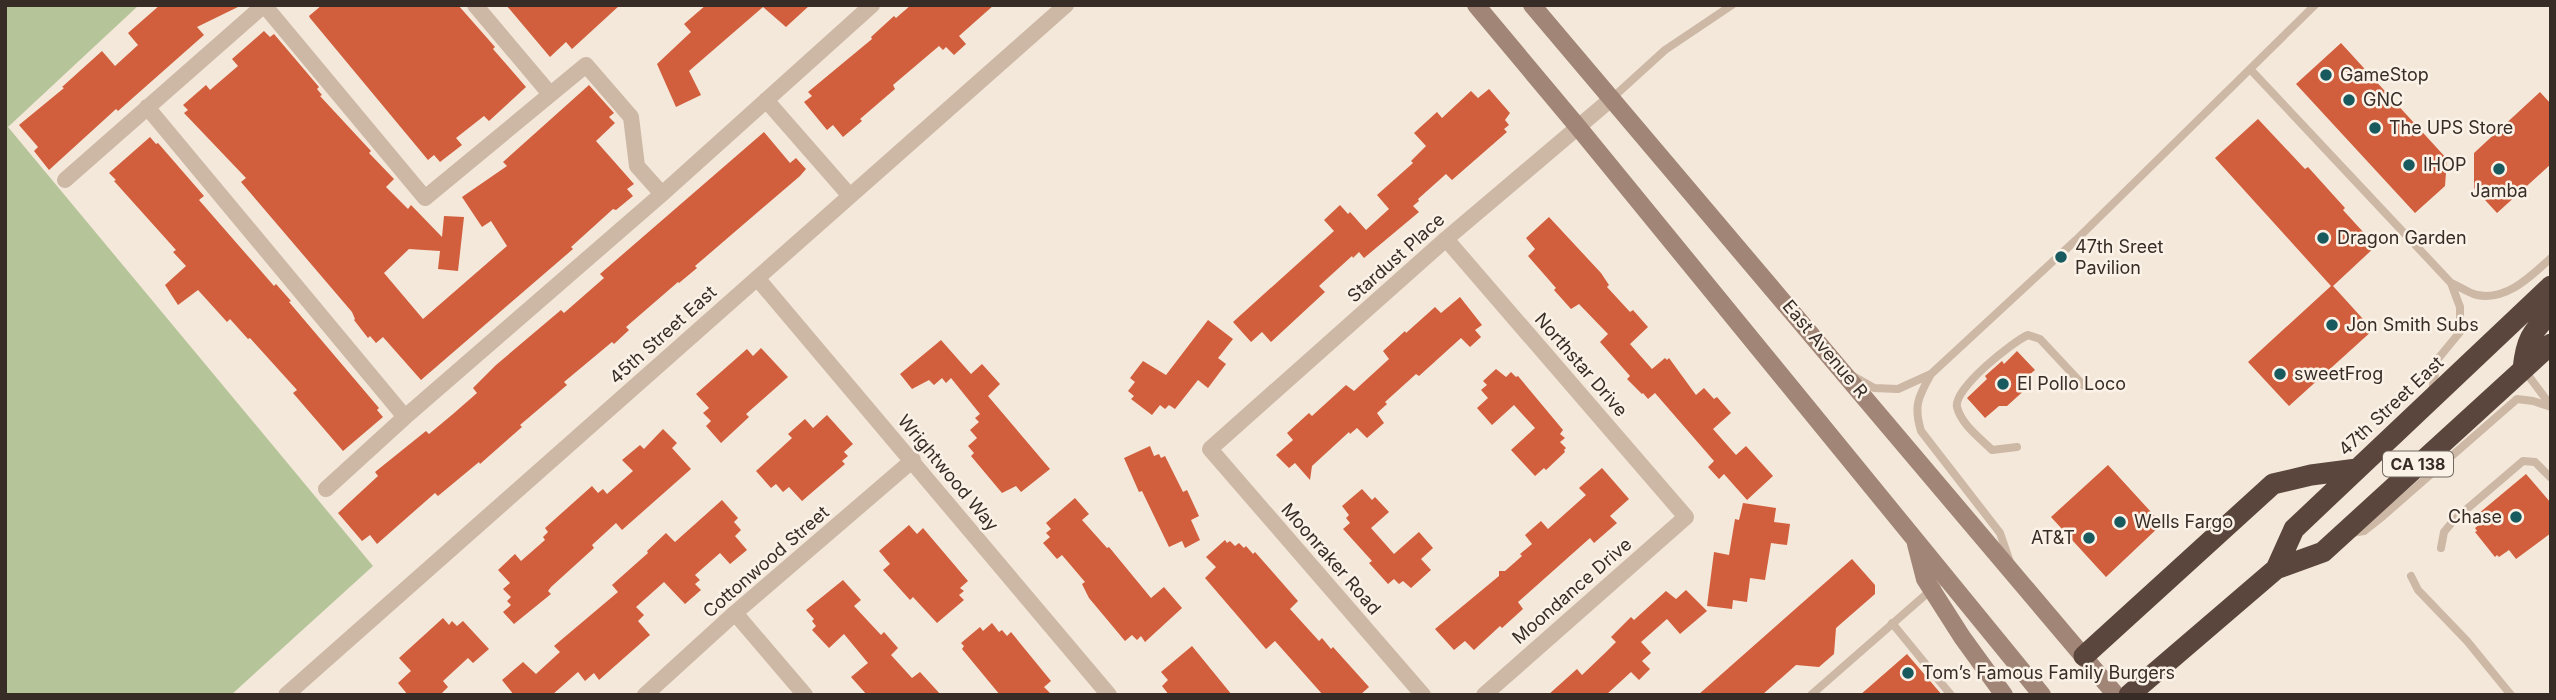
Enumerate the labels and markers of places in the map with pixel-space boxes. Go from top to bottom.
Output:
place label: GameStop [2340,64,2429,85]
marker: GameStop [2318,67,2334,83]
place label: GNC [2363,89,2403,110]
marker: GNC [2341,92,2357,108]
place label: The UPS Store [2389,117,2513,138]
marker: The UPS Store [2367,120,2383,136]
place label: IHOP [2423,154,2466,175]
marker: IHOP [2401,157,2417,173]
marker: Jamba [2491,161,2507,177]
place label: Jamba [2470,180,2528,201]
place label: Dragon Garden [2337,227,2467,248]
marker: Dragon Garden [2315,230,2331,246]
place label: 47th Sreet Pavilion [2075,236,2163,278]
marker: 47th Sreet Pavilion [2053,249,2069,265]
place label: Jon Smith Subs [2346,314,2479,335]
marker: Jon Smith Subs [2324,317,2340,333]
place label: sweetFrog [2294,363,2383,384]
marker: sweetFrog [2272,366,2288,382]
place label: El Pollo Loco [2017,373,2126,394]
marker: El Pollo Loco [1995,376,2011,392]
place label: Chase [2448,506,2502,527]
marker: Chase [2508,509,2524,525]
place label: Wells Fargo [2134,511,2233,532]
marker: Wells Fargo [2112,514,2128,530]
place label: AT&T [2031,527,2075,548]
marker: AT&T [2081,530,2097,546]
place label: Tom’s Famous Family Burgers [1922,662,2175,683]
marker: Tom’s Famous Family Burgers [1900,665,1916,681]

